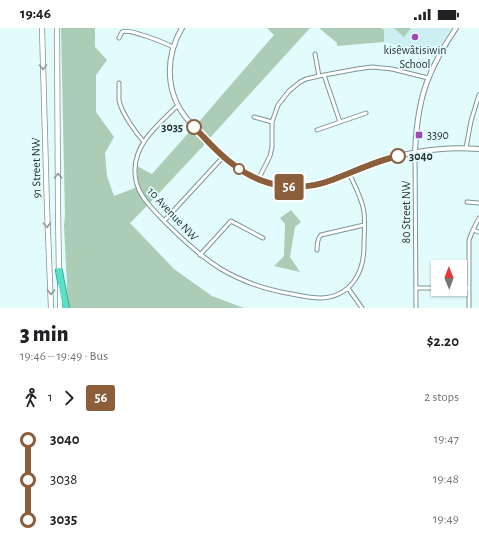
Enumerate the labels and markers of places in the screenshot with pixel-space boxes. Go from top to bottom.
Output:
marker: kisêwâtisiwin School [410,32,420,42]
place label: kisêwâtisiwin School [383,44,447,70]
marker: 3035 [186,119,202,135]
place label: 3035 [161,121,183,133]
place label: 3390 [427,129,449,141]
marker: 3390 [414,130,424,140]
marker: 3040 [390,148,406,164]
place label: 3040 [409,150,433,162]
unlabelled marker [233,163,245,175]

